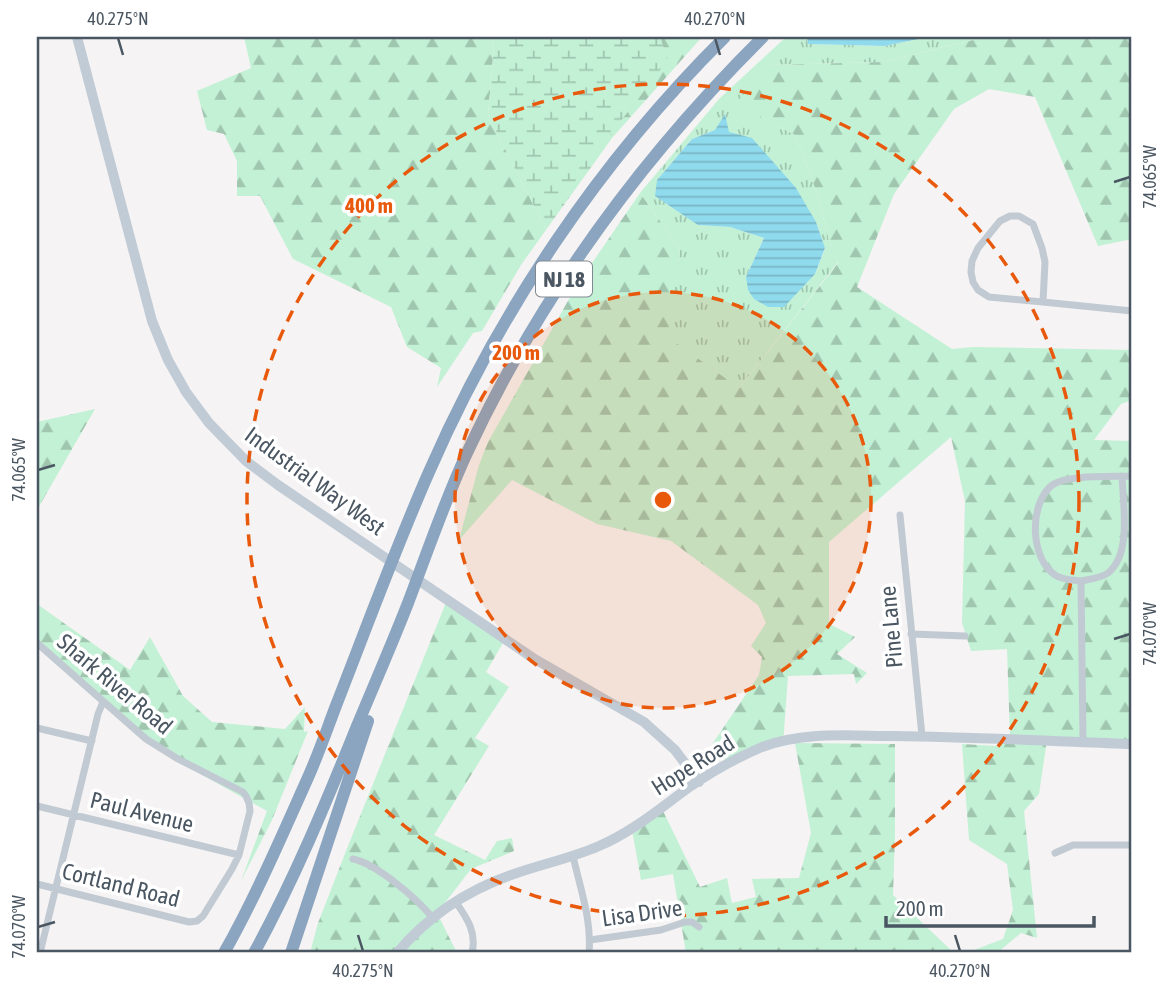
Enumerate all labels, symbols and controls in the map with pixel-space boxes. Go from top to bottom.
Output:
text: 40.275°N [87,8,149,29]
text: 40.270°N [684,8,746,29]
text: 74.065°W [1139,145,1160,209]
text: 400 m [344,193,393,217]
road number: NJ 18 [536,262,592,296]
text: 200 m [492,340,540,364]
street label: Industrial Way West [240,422,390,540]
text: 74.065°W [8,438,29,502]
centre of rings [651,488,675,512]
street label: Pine Lane [874,585,908,669]
text: 74.070°W [1139,602,1160,666]
street label: Shark River Road [52,628,178,740]
street label: Hope Road [647,729,739,801]
street label: Paul Avenue [88,787,196,837]
street label: Cortland Road [60,858,182,912]
scale bar [886,885,1094,929]
text: 74.070°W [8,895,29,959]
street label: Lisa Drive [600,895,684,931]
text: 200 m [896,896,944,920]
text: 40.275°N [332,960,394,981]
text: 40.270°N [929,960,991,981]

